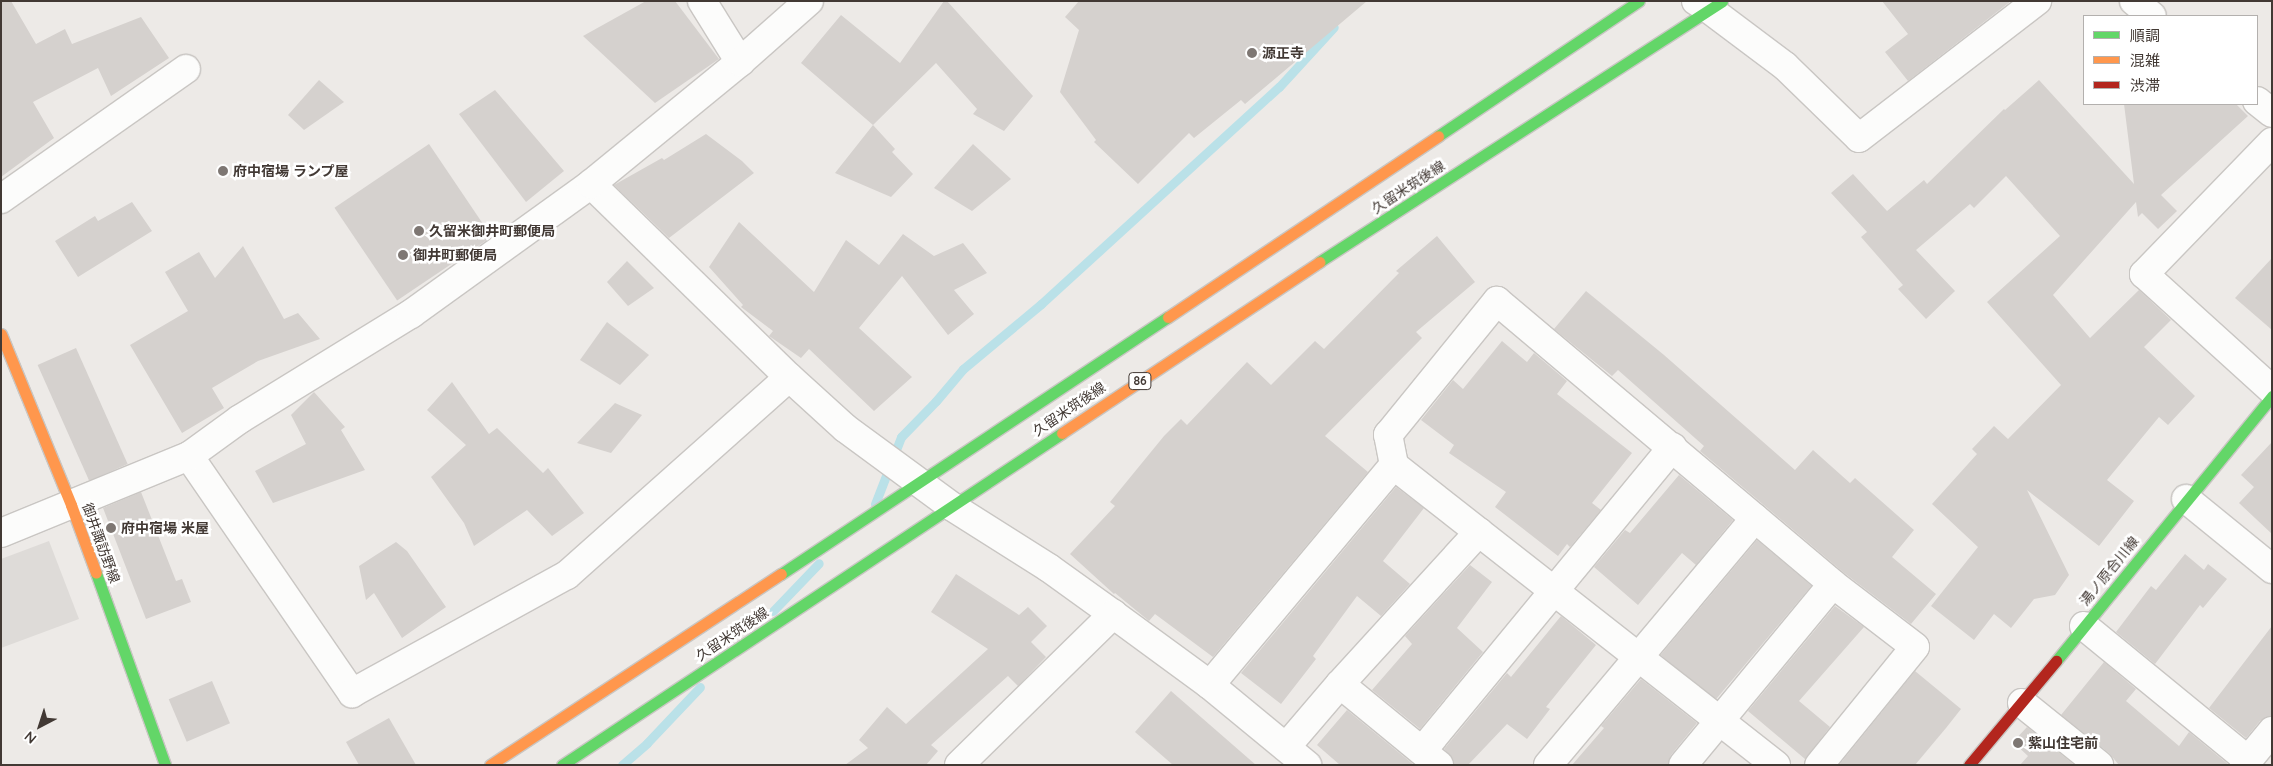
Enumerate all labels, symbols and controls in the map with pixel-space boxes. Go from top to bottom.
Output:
legend [2083,15,2258,105]
text: 順調 [2130,26,2160,45]
place label: 源正寺 [1262,45,1304,61]
marker: 源正寺 [1246,47,1258,59]
text: 混雑 [2130,51,2160,70]
text: 渋滞 [2130,76,2160,95]
street label: 久留米筑後線 [1368,157,1448,217]
place label: 府中宿場 ランプ屋 [233,163,349,179]
marker: 府中宿場 ランプ屋 [217,165,229,177]
place label: 久留米御井町郵便局 [429,223,555,239]
marker: 久留米御井町郵便局 [413,225,425,237]
place label: 御井町郵便局 [413,247,497,263]
marker: 御井町郵便局 [397,249,409,261]
road number: 86 [1128,372,1152,391]
street label: 久留米筑後線 [1029,379,1109,439]
street label: 御井諏訪野線 [79,501,123,585]
place label: 府中宿場 米屋 [121,520,209,536]
marker: 府中宿場 米屋 [105,522,117,534]
street label: 湯ノ原合川線 [2076,533,2142,609]
street label: 久留米筑後線 [692,604,772,664]
north arrow [15,701,65,751]
text: N [21,727,40,748]
place label: 紫山住宅前 [2028,735,2098,751]
marker: 紫山住宅前 [2012,737,2024,749]

